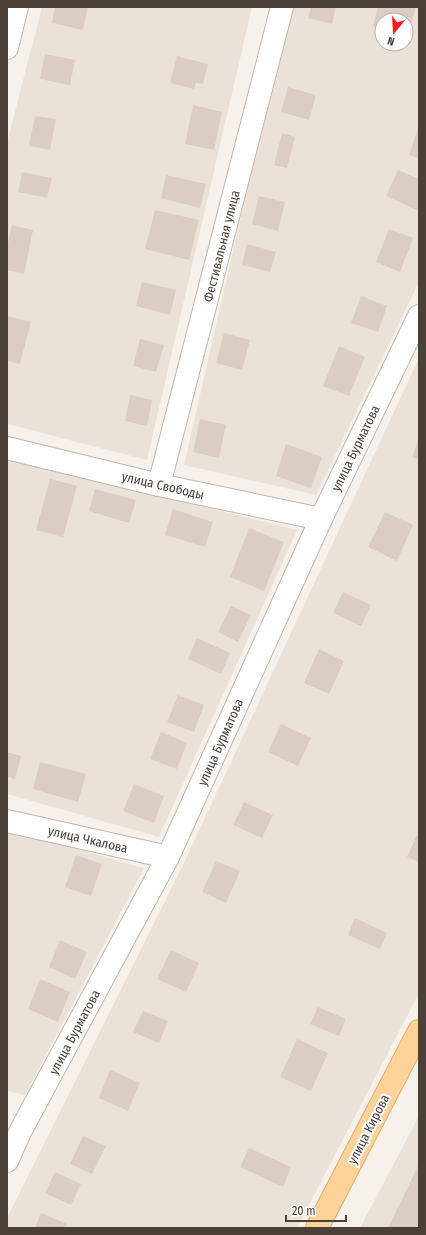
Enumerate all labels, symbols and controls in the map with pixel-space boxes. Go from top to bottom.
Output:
north arrow [374,12,414,52]
text: N [386,34,396,48]
street label: Фестивальная улица [200,189,243,304]
street label: улица Бурматова [328,403,383,494]
street label: улица Свободы [120,469,206,502]
street label: улица Бурматова [195,696,246,788]
street label: улица Чкалова [47,823,129,856]
street label: улица Бурматова [46,987,103,1077]
street label: улица Кирова [344,1092,392,1167]
scale bar [286,1197,346,1223]
text: 20 m [292,1204,316,1218]

